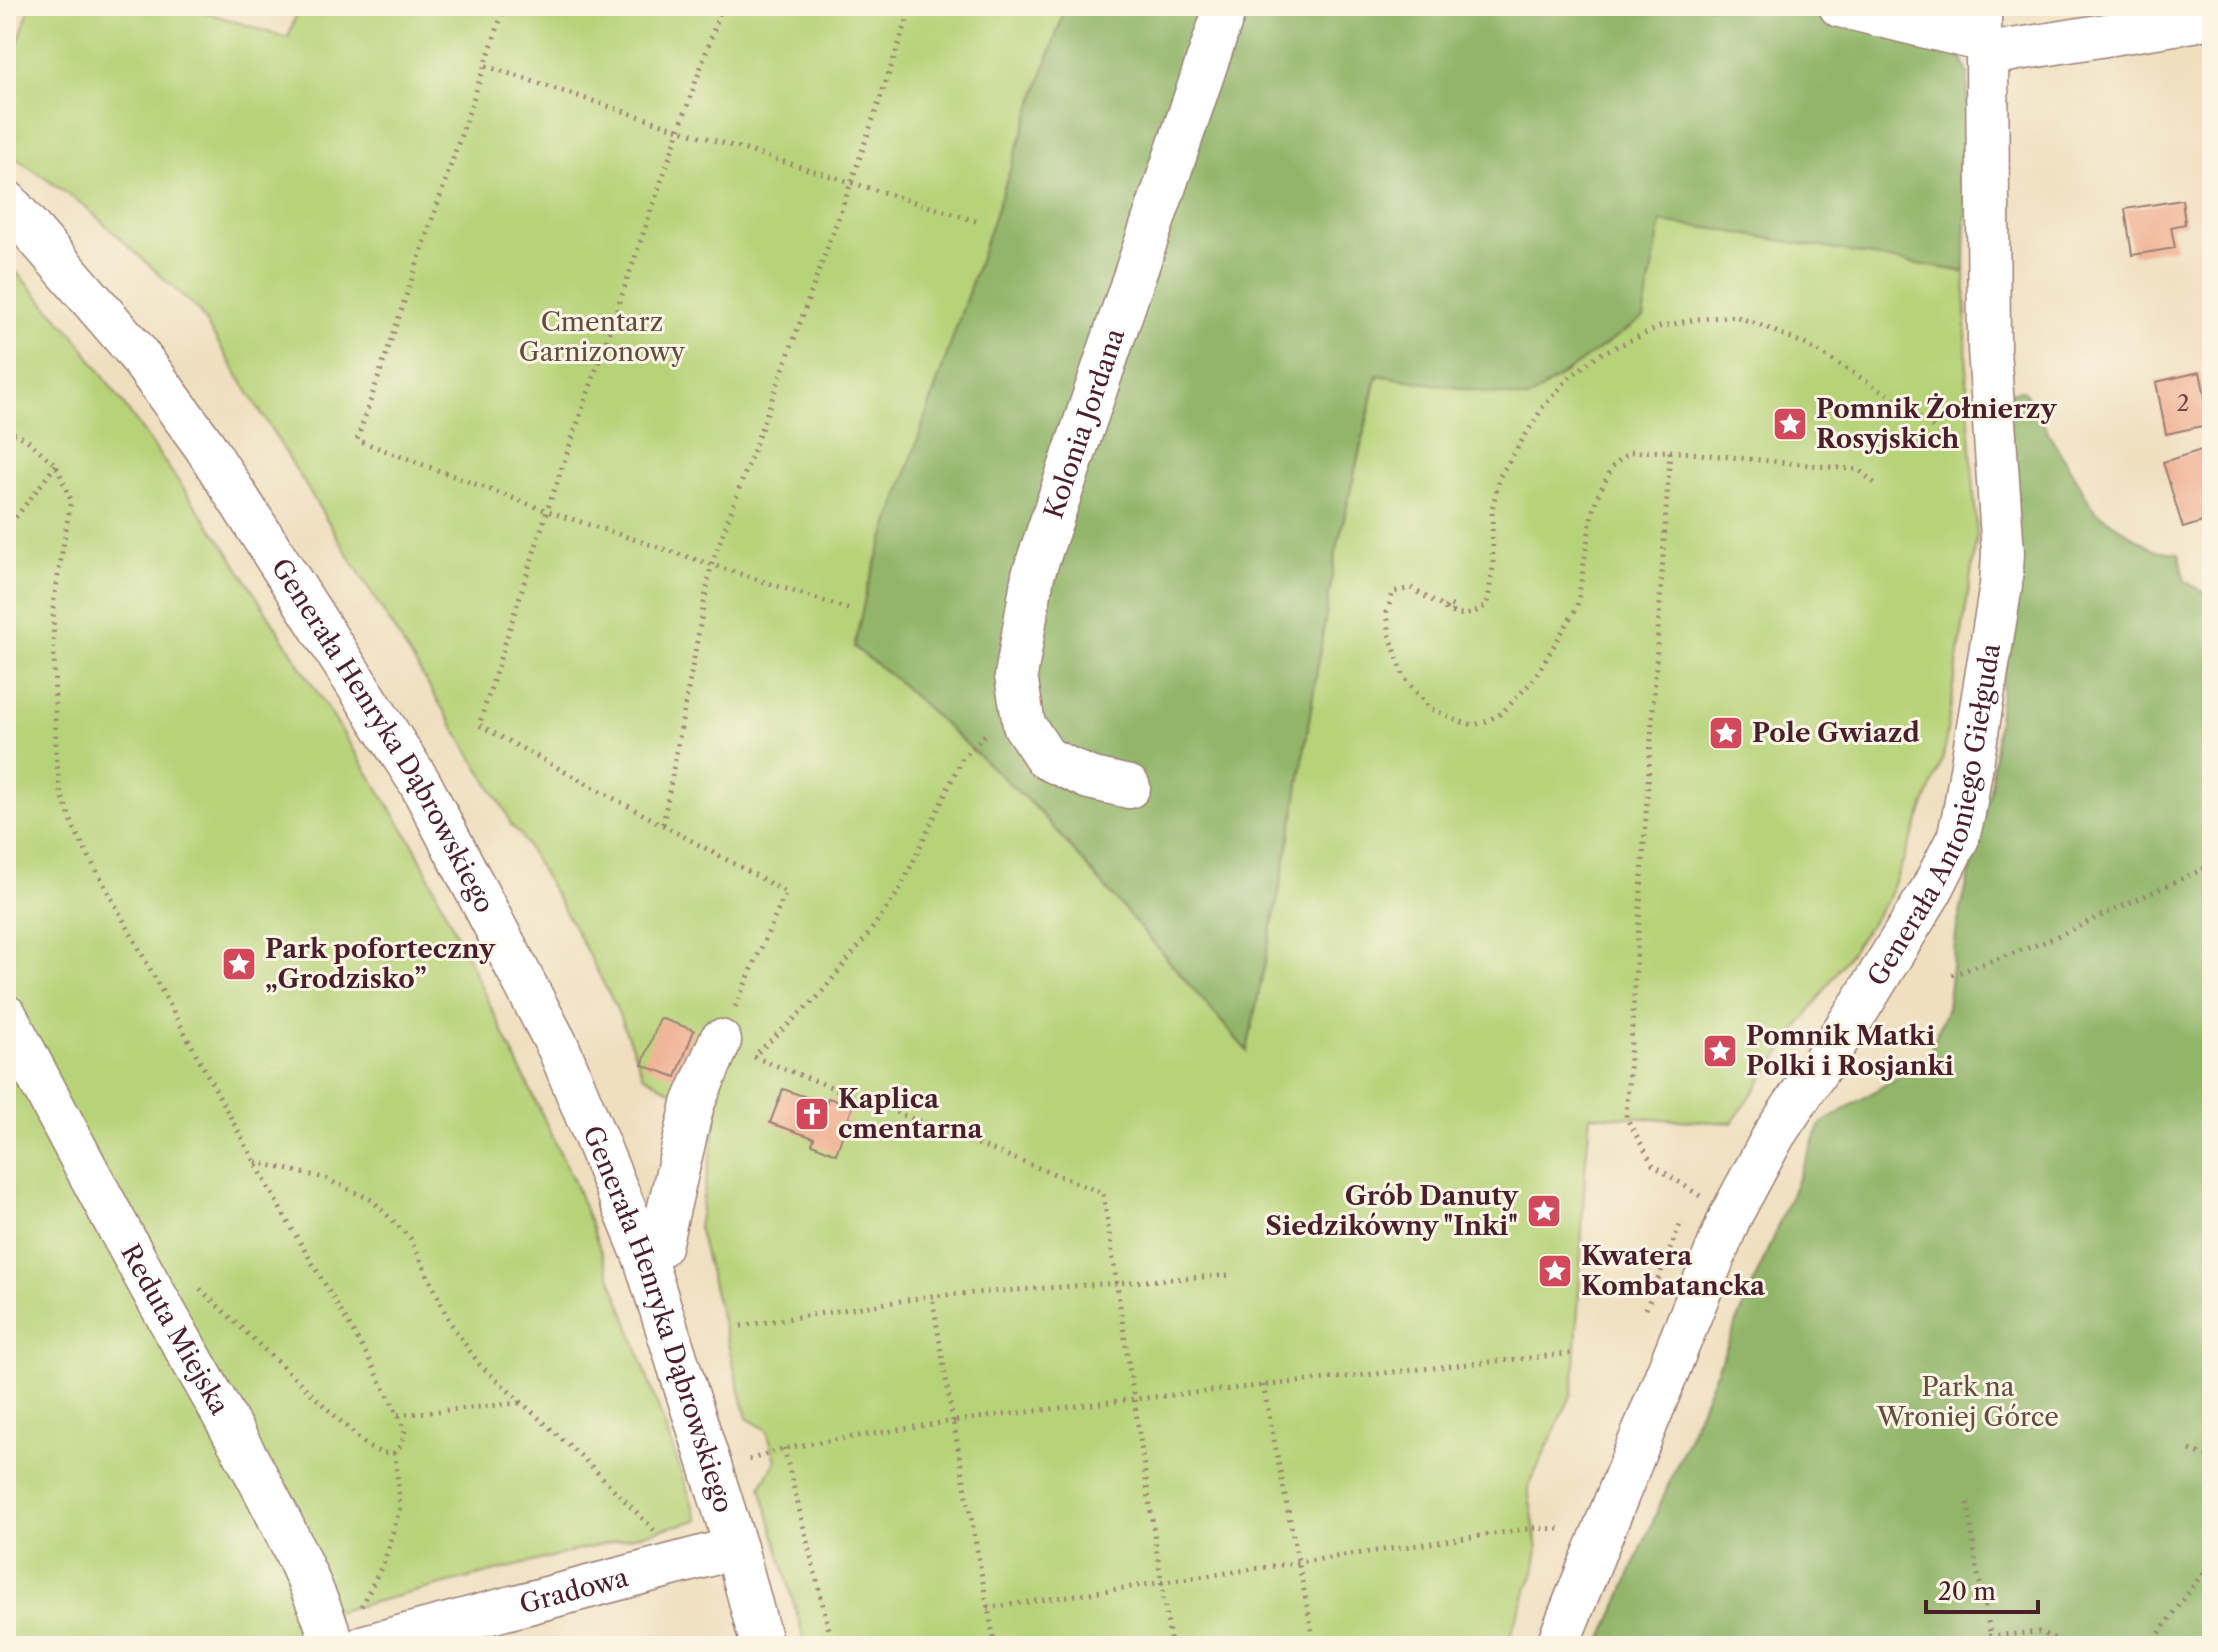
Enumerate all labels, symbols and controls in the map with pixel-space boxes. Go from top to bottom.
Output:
park label: Cmentarz Garnizonowy [519,306,686,368]
street label: Kolonia Jordana [1037,324,1131,523]
house number: 2 [2177,390,2189,417]
place label: Pomnik Żołnierzy Rosyjskich [1816,393,2058,455]
place icon: Pomnik Żołnierzy Rosyjskich [1771,405,1809,443]
street label: Generała Henryka Dąbrowskiego [265,552,501,918]
street label: Generała Antoniego Giełguda [1861,641,2007,992]
place icon: Pole Gwiazd [1707,714,1745,752]
place label: Pole Gwiazd [1752,717,1920,749]
place label: Park poforteczny „Grodzisko” [265,933,496,995]
place icon: Park poforteczny „Grodzisko” [220,945,258,983]
place label: Pomnik Matki Polki i Rosjanki [1746,1020,1954,1082]
place icon: Pomnik Matki Polki i Rosjanki [1701,1032,1739,1070]
place label: Kaplica cmentarna [838,1083,984,1145]
church icon: Kaplica cmentarna [793,1095,831,1133]
street label: Generała Henryka Dąbrowskiego [576,1121,740,1517]
place label: Grób Danuty Siedzikówny "Inki" [1265,1180,1519,1242]
place icon: Grób Danuty Siedzikówny "Inki" [1525,1192,1563,1230]
street label: Reduta Miejska [114,1239,236,1420]
place label: Kwatera Kombatancka [1581,1240,1766,1302]
place icon: Kwatera Kombatancka [1536,1252,1574,1290]
park label: Park na Wroniej Górce [1876,1371,2059,1433]
street label: Gradowa [516,1561,632,1620]
scale bar [1926,1564,2038,1614]
text: 20 m [1938,1577,1996,1606]

